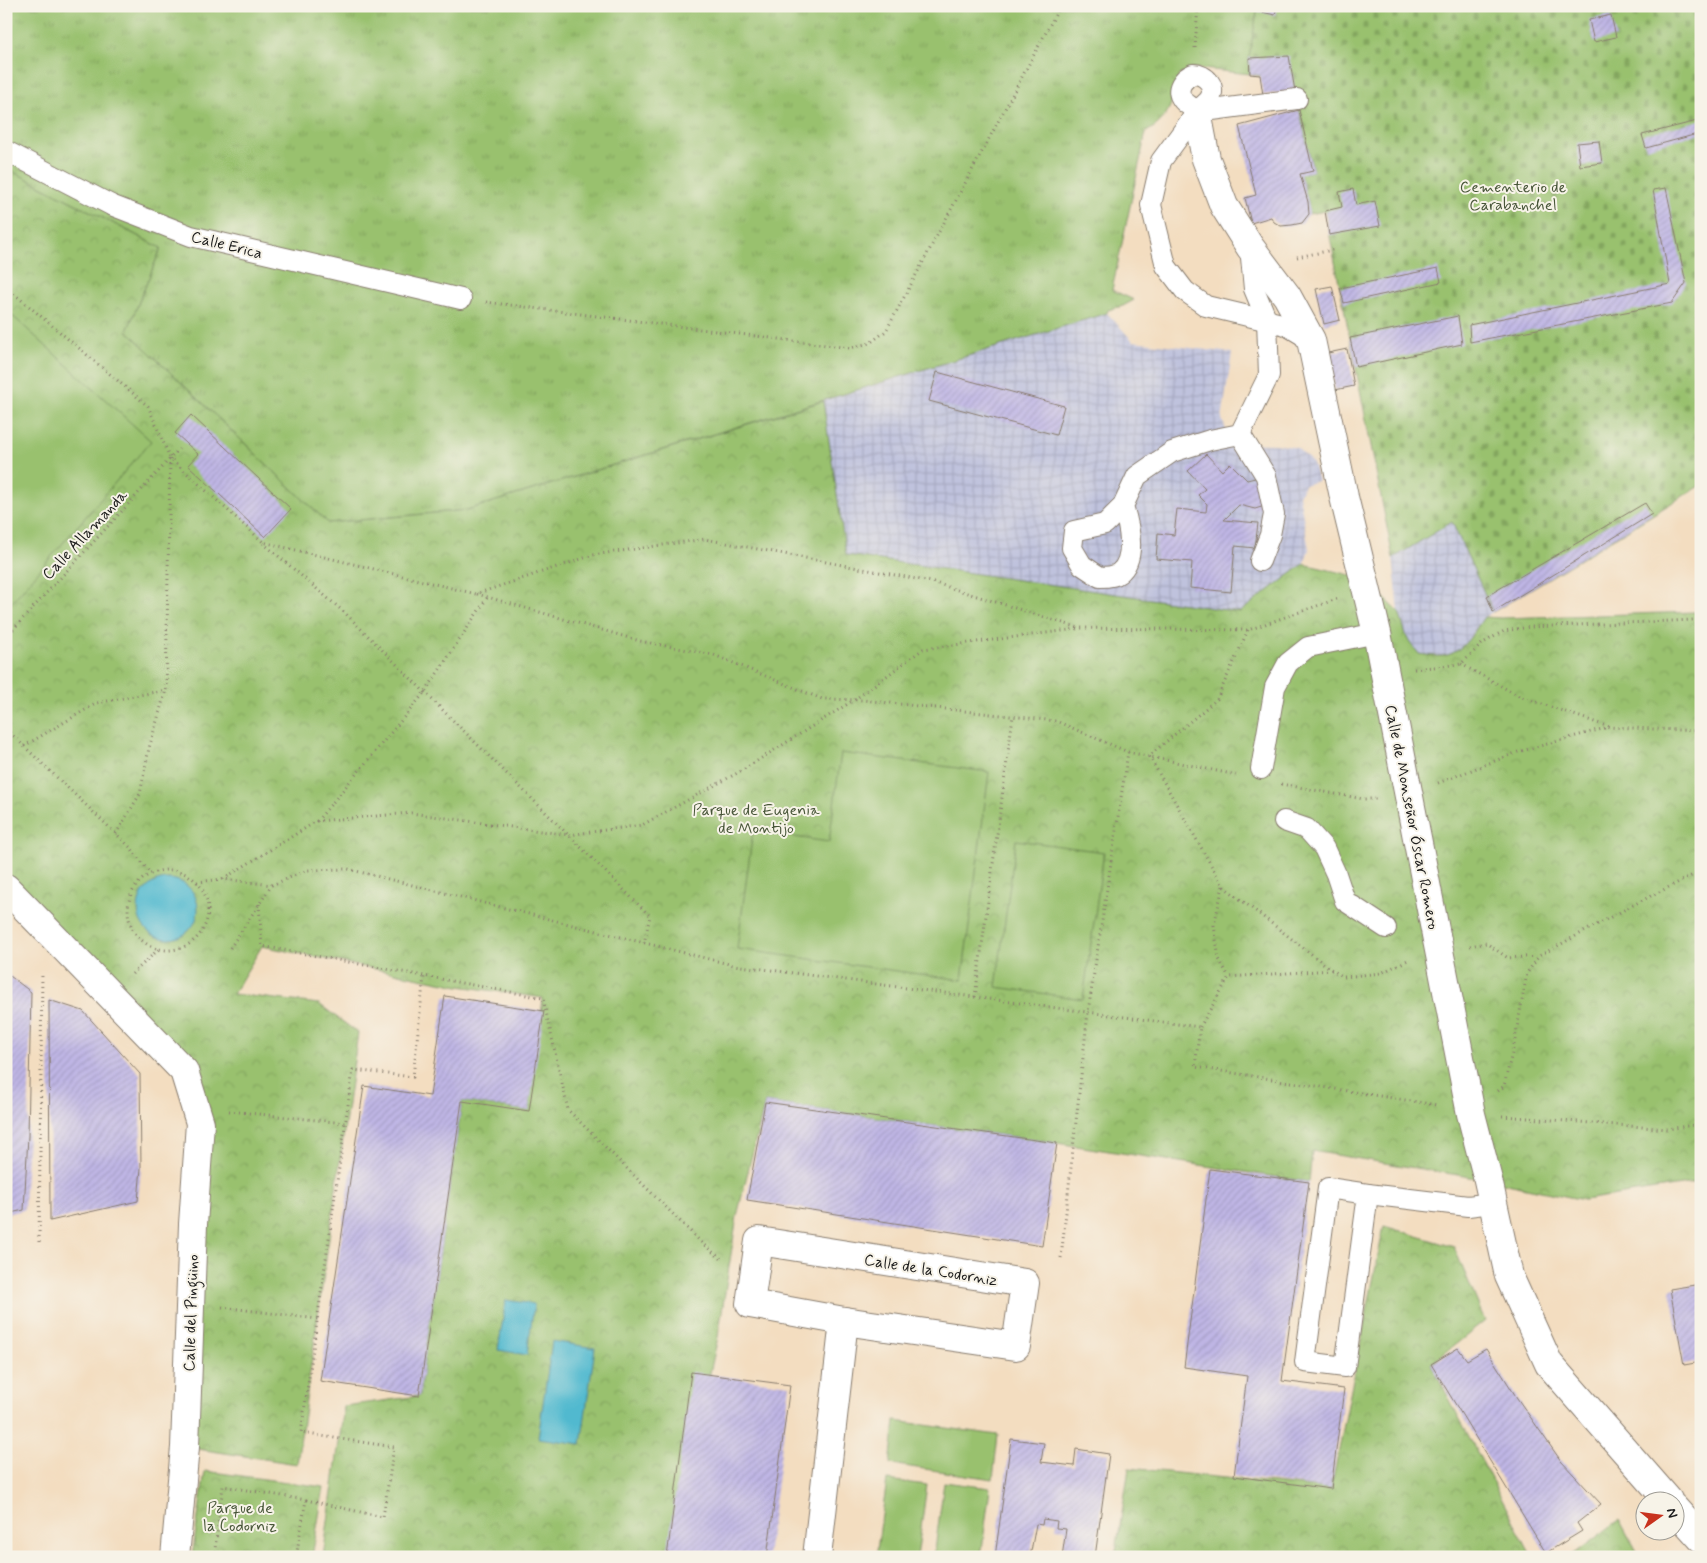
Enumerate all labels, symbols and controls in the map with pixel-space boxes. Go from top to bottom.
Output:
park label: Cementerio de Carabanchel [1460,177,1567,216]
street label: Calle Erica [189,226,265,265]
street label: Calle Allamanda [38,485,133,585]
street label: Calle de Monseñor Óscar Romero [1379,703,1444,932]
park label: Parque de Eugenia de Montijo [692,800,820,839]
street label: Calle de la Codorniz [863,1250,999,1291]
street label: Calle del Pingüino [179,1254,205,1372]
north arrow [1634,1490,1684,1540]
park label: Parque de la Codorniz [203,1498,277,1537]
text: N [1662,1506,1682,1520]

